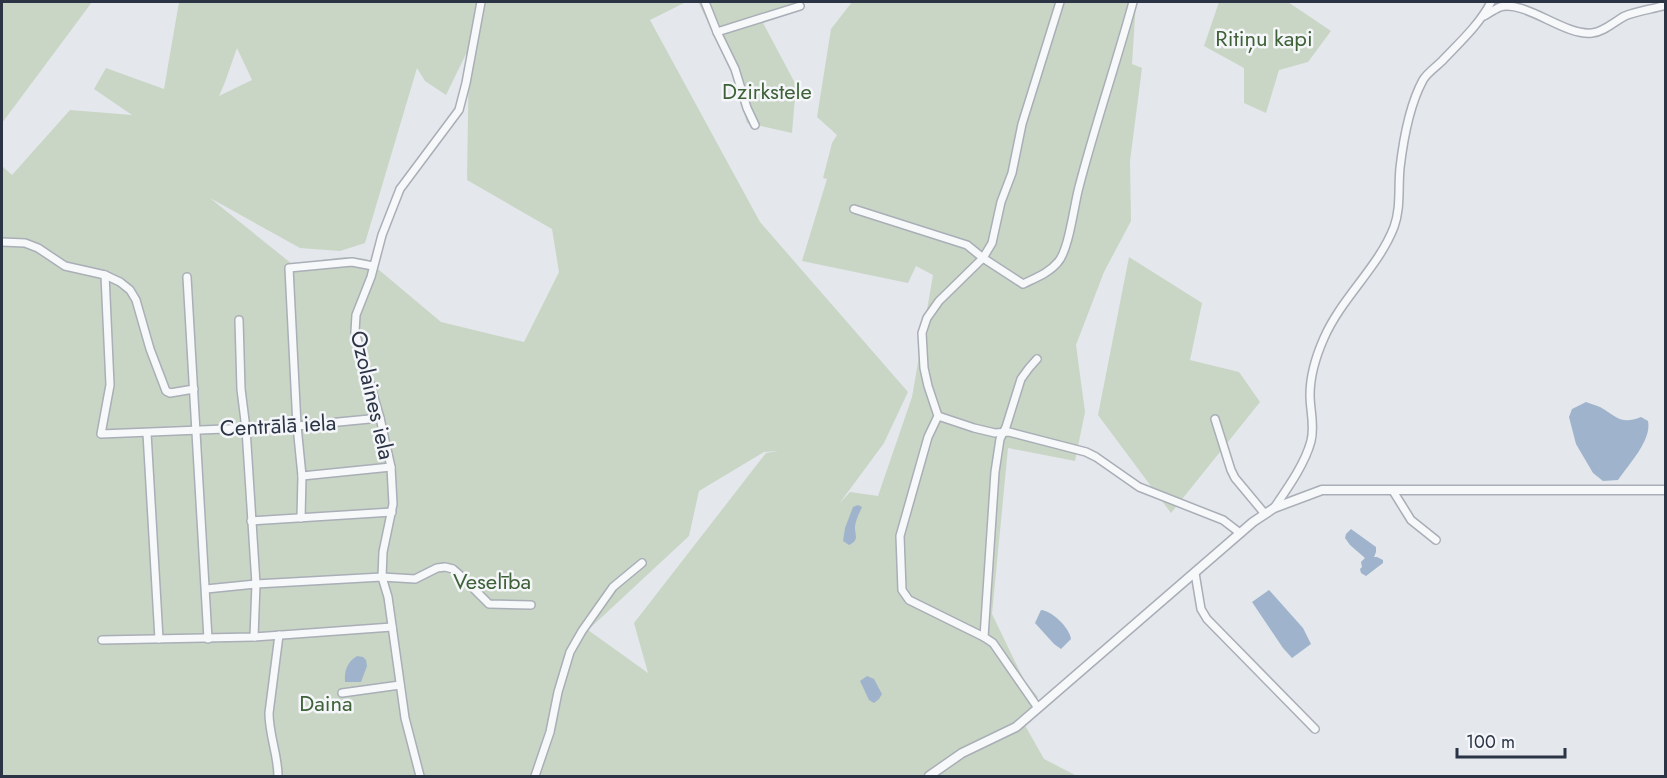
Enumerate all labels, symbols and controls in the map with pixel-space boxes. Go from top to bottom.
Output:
park label: Ritiņu kapi [1215,22,1313,54]
park label: Dzirkstele [722,75,812,107]
street label: Ozolaines iela [343,327,403,463]
street label: Centrālā iela [219,406,337,444]
park label: Veselība [453,565,531,597]
park label: Daina [299,687,353,719]
scale bar [1457,721,1565,759]
text: 100 m [1466,729,1515,755]

